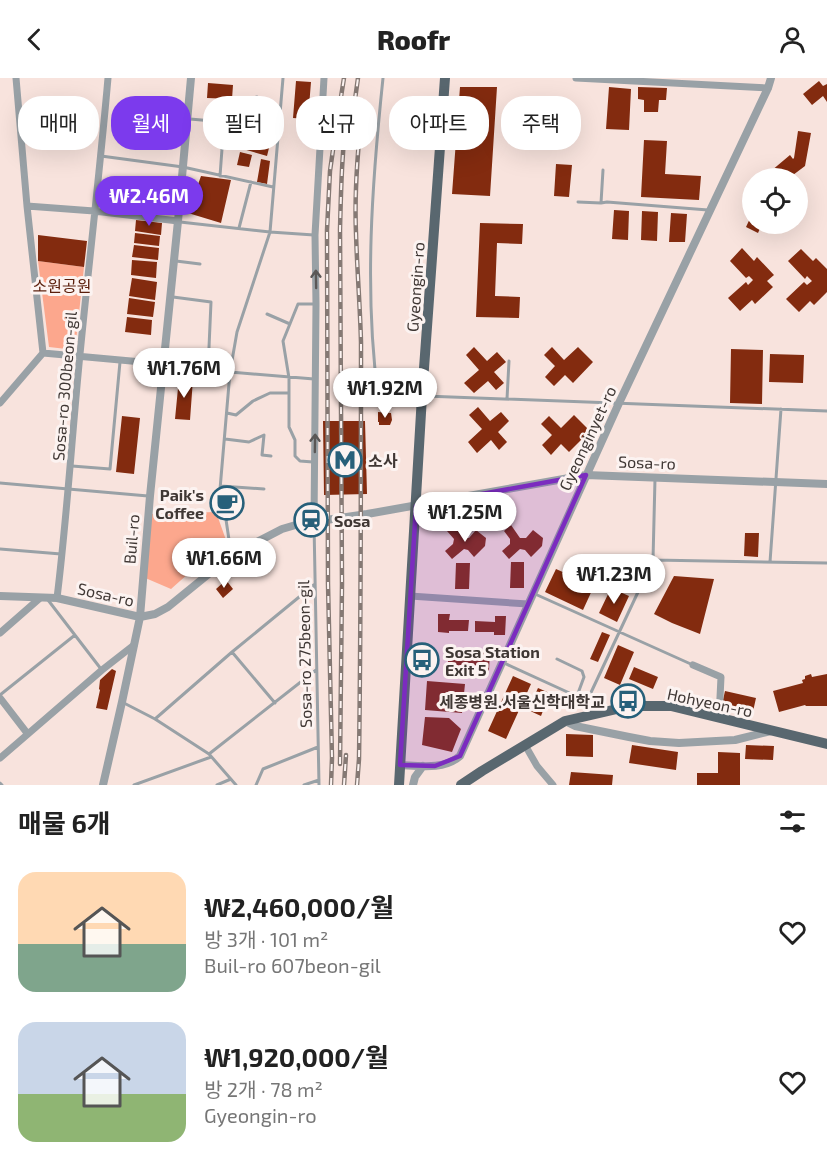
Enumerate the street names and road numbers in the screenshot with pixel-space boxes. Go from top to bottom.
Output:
street label: Gyeongin-ro [402,241,428,333]
street label: Sosa-ro 300beon-gil [48,310,80,462]
street label: Gyeonginyet-ro [554,383,620,493]
street label: Sosa-ro [618,452,676,472]
street label: Buil-ro [119,513,143,565]
street label: Sosa-ro [76,578,136,610]
street label: Sosa-ro 275beon-gil [293,580,315,728]
street label: Hohyeon-ro [666,684,754,720]

